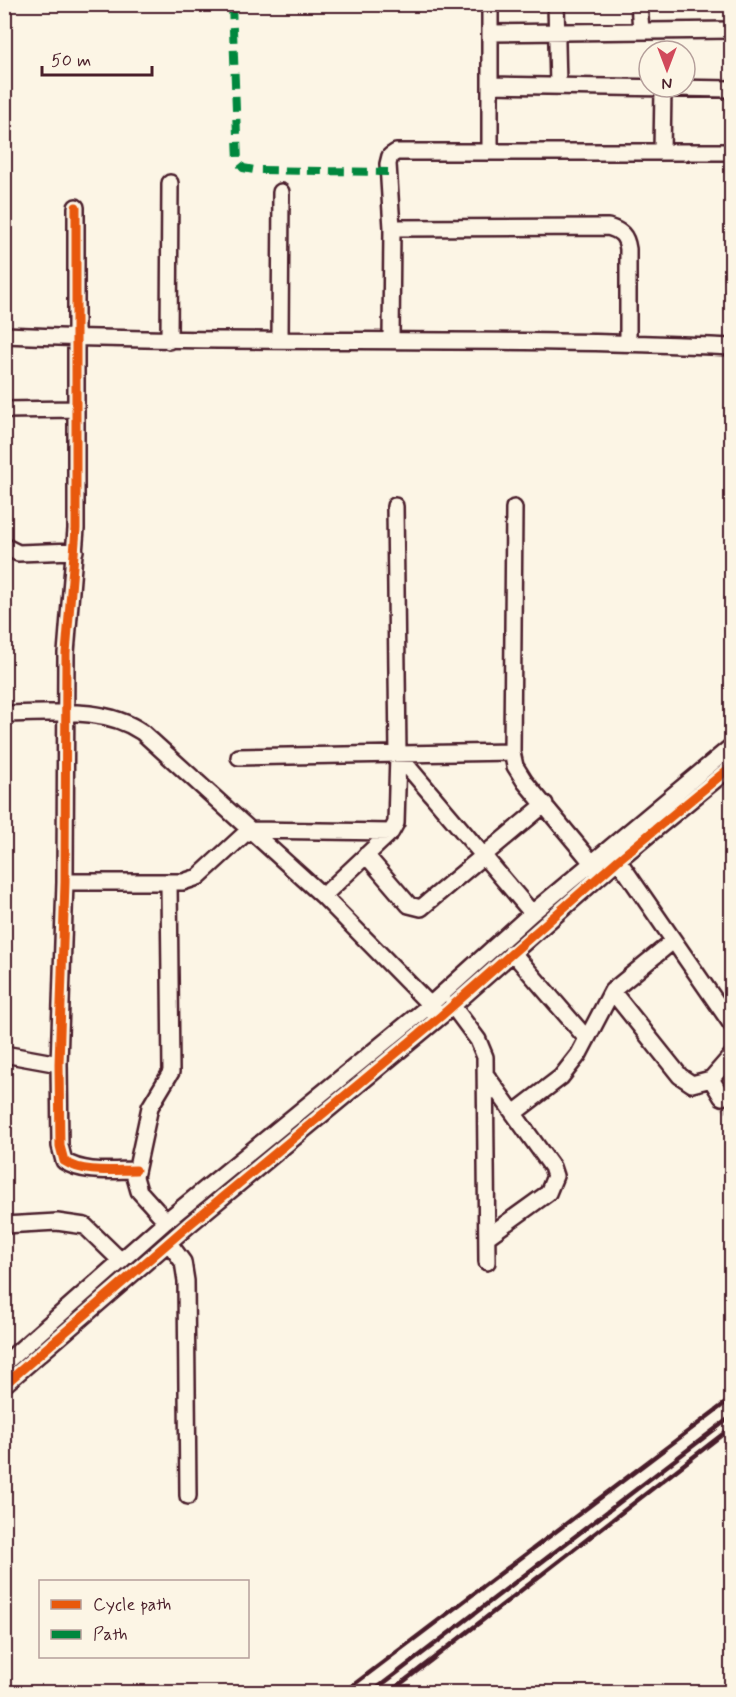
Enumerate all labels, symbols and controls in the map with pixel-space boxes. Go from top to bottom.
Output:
scale bar [42,39,152,77]
north arrow [637,39,697,99]
text: 50 m [51,49,91,73]
text: N [662,72,672,93]
legend [39,1580,249,1658]
text: Cycle path [93,1593,171,1617]
text: Path [93,1623,128,1647]

